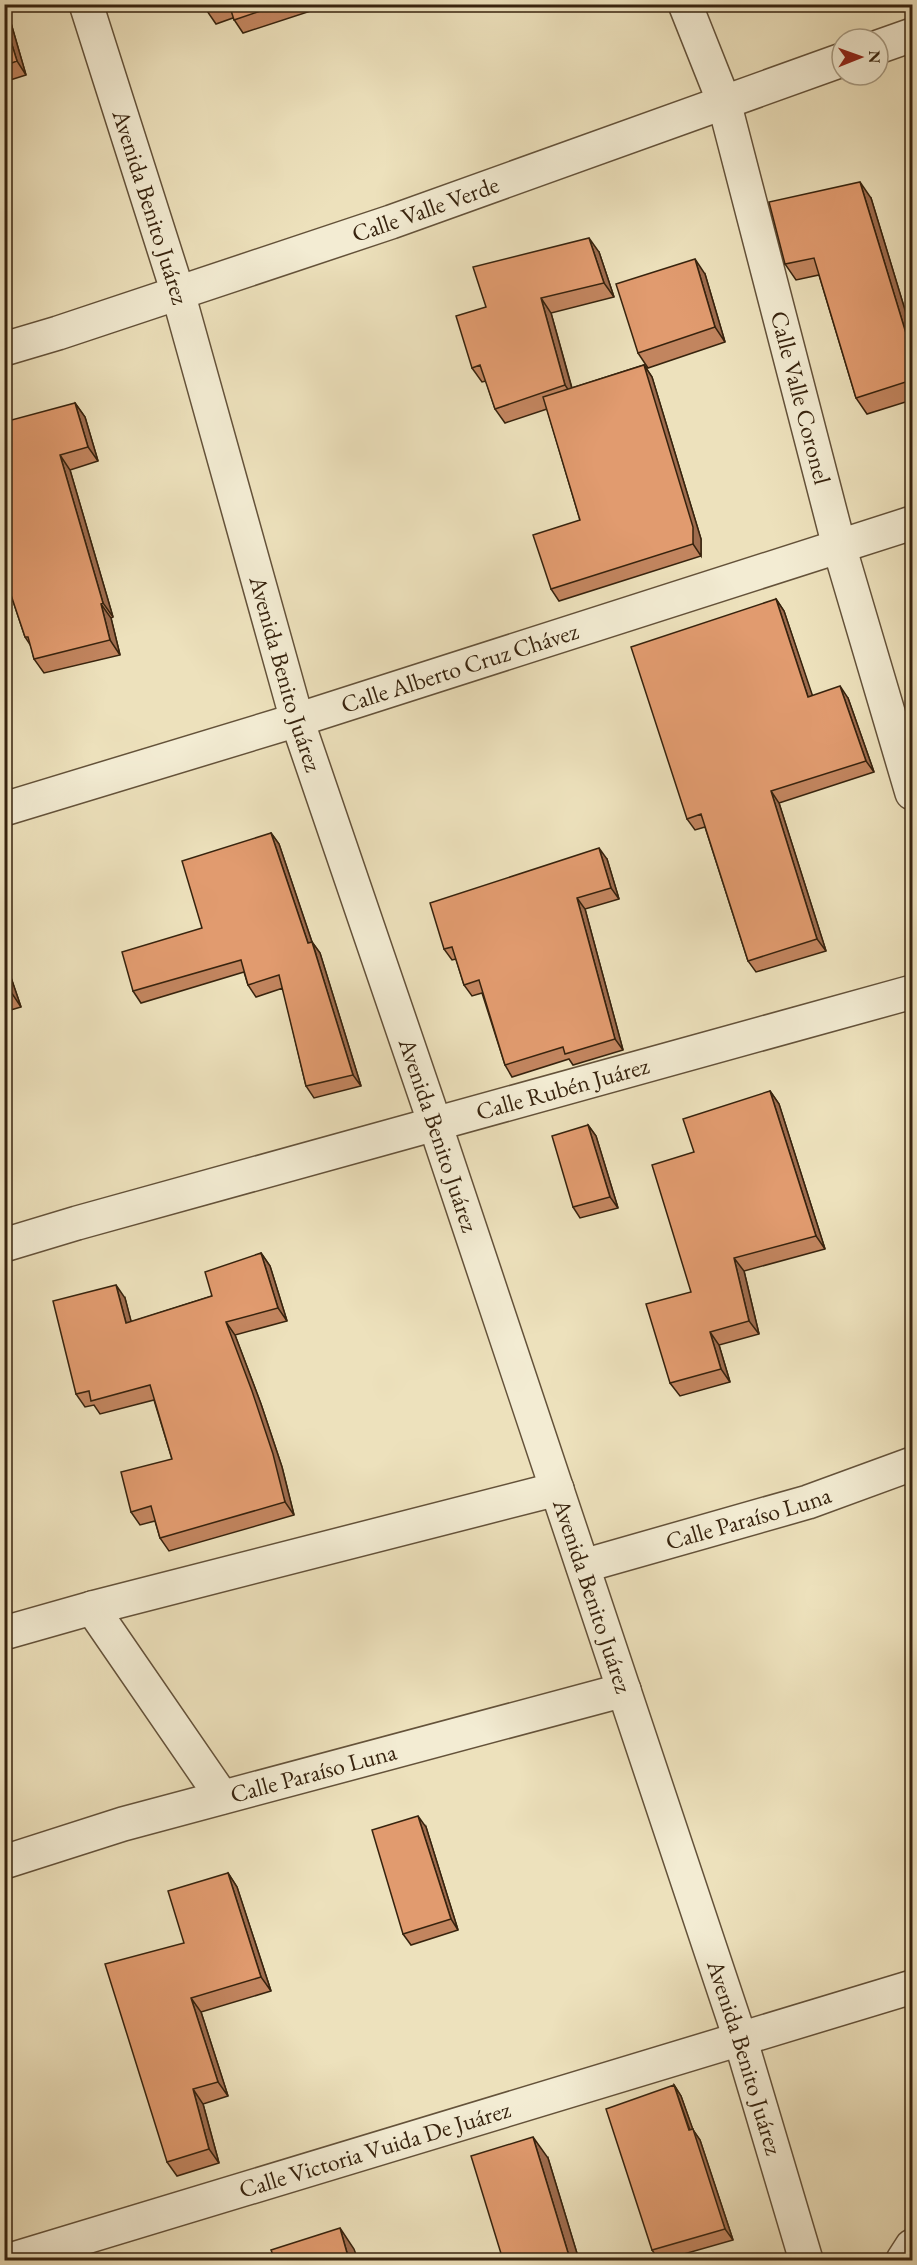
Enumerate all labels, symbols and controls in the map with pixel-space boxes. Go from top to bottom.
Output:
north arrow [830,27,890,87]
text: N [864,50,885,63]
street label: Avenida Benito Juárez [105,105,196,308]
street label: Calle Valle Verde [348,169,503,249]
street label: Calle Valle Coronel [764,308,838,488]
street label: Avenida Benito Juárez [242,571,330,776]
street label: Calle Alberto Cruz Chávez [337,615,582,720]
street label: Avenida Benito Juárez [391,1033,486,1236]
street label: Calle Rubén Juárez [472,1049,652,1127]
street label: Calle Paraíso Luna [662,1479,836,1557]
street label: Avenida Benito Juárez [546,1494,640,1697]
street label: Calle Paraíso Luna [227,1735,400,1810]
street label: Avenida Benito Juárez [700,1955,790,2158]
street label: Calle Victoria Vuida De Juárez [235,2093,514,2205]

